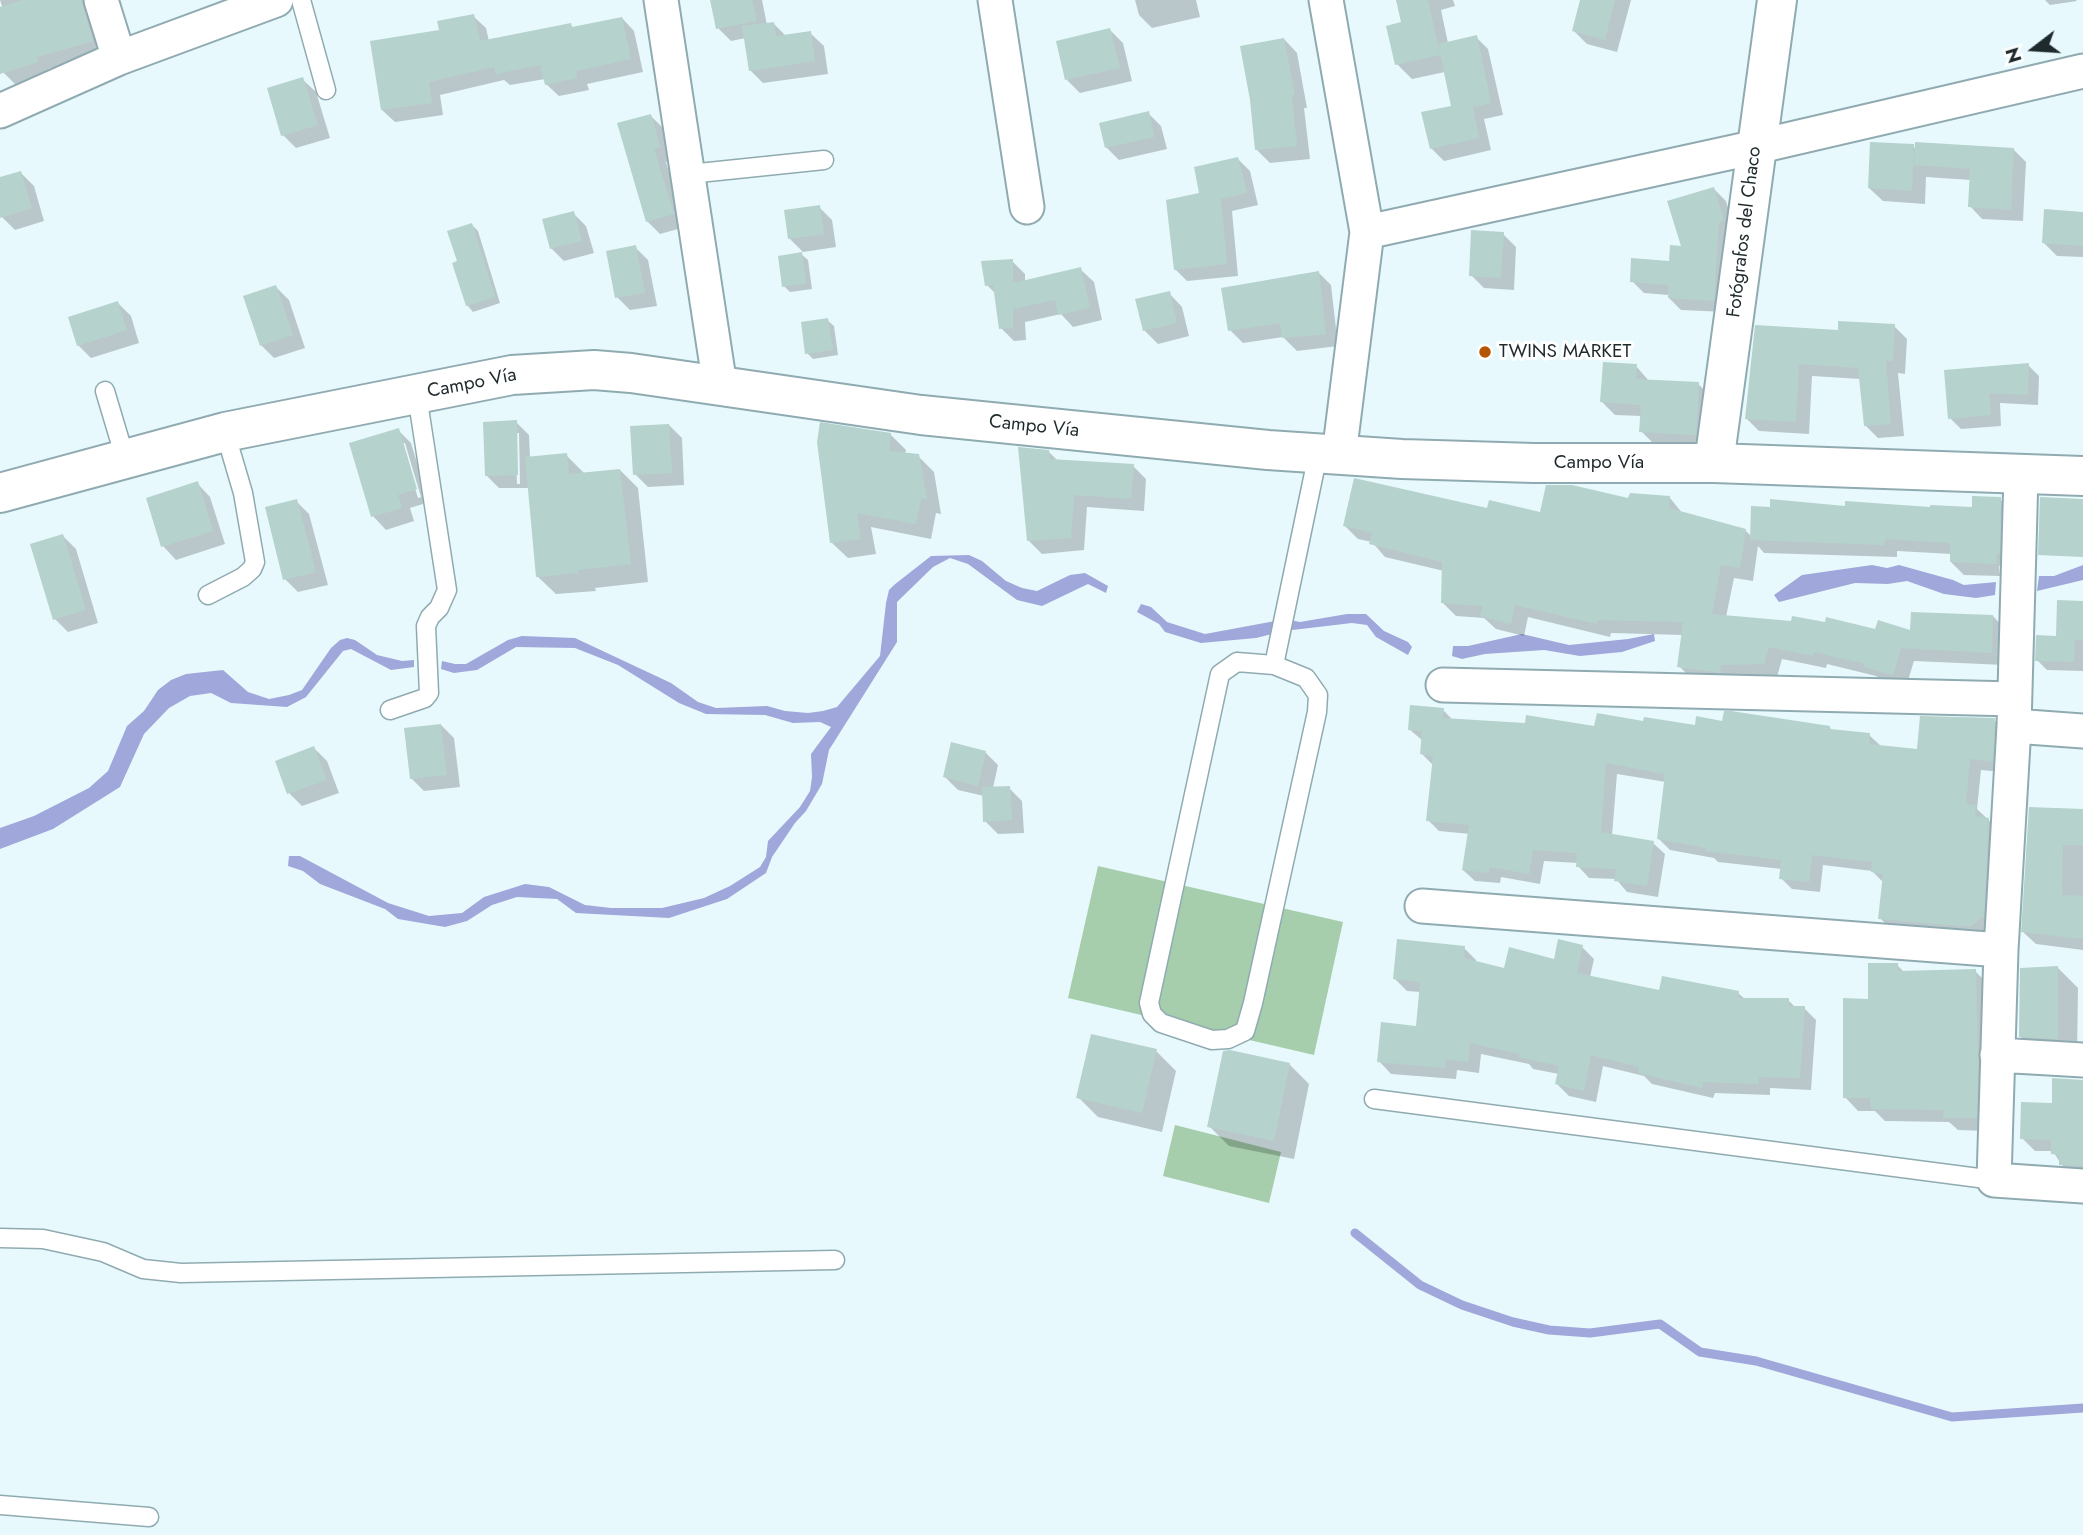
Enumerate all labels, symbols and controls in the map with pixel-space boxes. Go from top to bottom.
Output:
north arrow [1999,14,2069,84]
text: N [1998,44,2029,66]
street label: Fotógrafos del Chaco [1723,145,1767,319]
place label: TWINS MARKET [1499,341,1631,363]
marker: TWINS MARKET [1477,344,1493,360]
street label: Campo Vía [425,364,519,404]
street label: Campo Vía [988,411,1080,443]
street label: Campo Vía [1554,452,1644,474]

